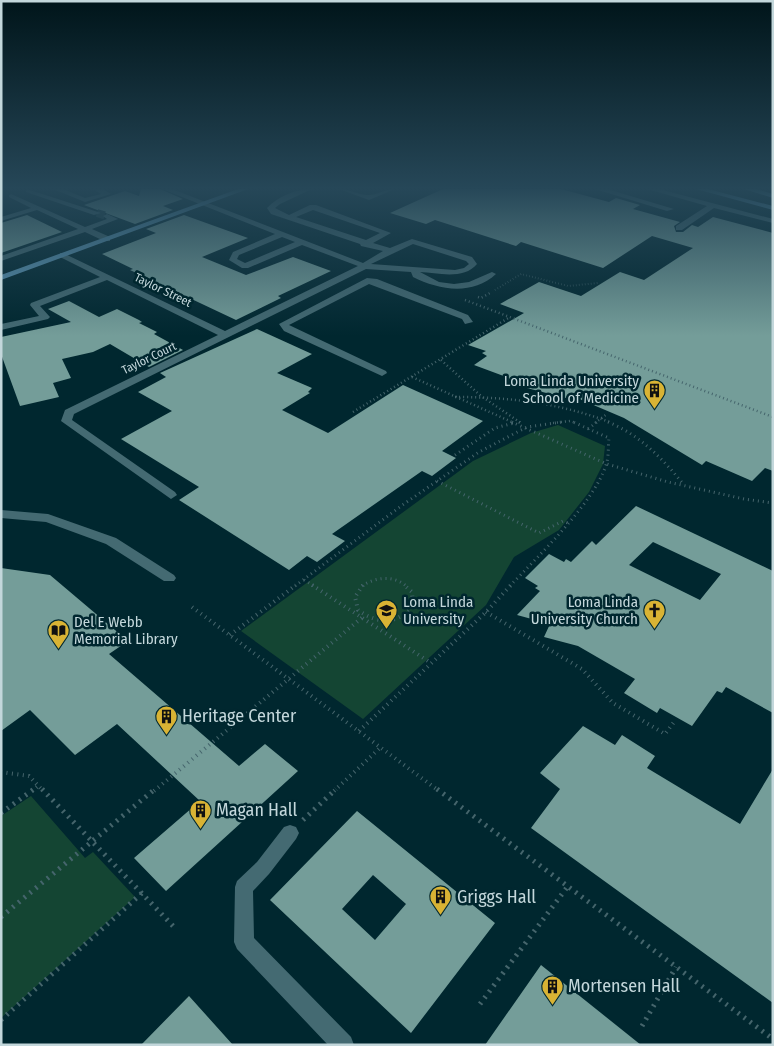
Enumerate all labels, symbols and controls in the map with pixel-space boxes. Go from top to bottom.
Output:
street label: Taylor Street [132,270,194,310]
street label: Taylor Court [119,339,179,377]
place label: Loma Linda University School of Medicine [504,372,639,407]
building icon: Loma Linda University School of Medicine [643,378,667,409]
place label: Loma Linda University [403,593,473,628]
place label: Loma Linda University Church [531,593,638,628]
school or university icon: Loma Linda University [375,599,399,630]
church icon: Loma Linda University Church [642,599,666,630]
place label: Del E Webb Memorial Library [74,613,178,648]
library icon: Del E Webb Memorial Library [46,619,70,650]
building icon: Heritage Center [154,704,178,735]
place label: Heritage Center [182,705,297,727]
building icon: Magan Hall [188,798,212,829]
place label: Magan Hall [216,799,297,821]
building icon: Griggs Hall [429,885,453,916]
place label: Griggs Hall [457,886,536,908]
building icon: Mortensen Hall [540,974,564,1005]
place label: Mortensen Hall [568,975,680,997]

